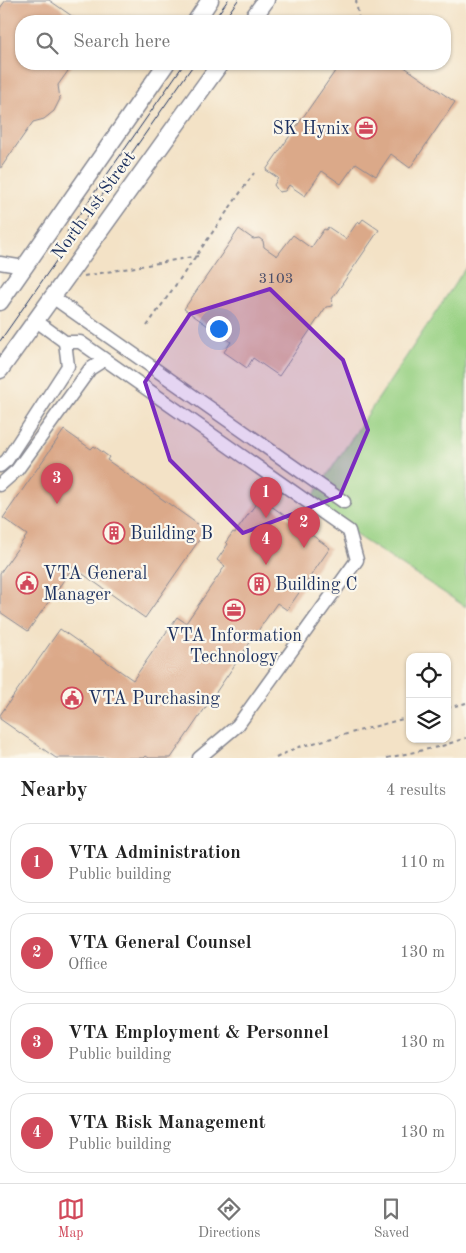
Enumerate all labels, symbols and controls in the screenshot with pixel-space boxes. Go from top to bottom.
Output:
search box [15,15,451,70]
icon: search [33,29,61,57]
text: Search here [73,33,170,52]
office icon: SK Hynix [354,116,378,140]
place label: SK Hynix [273,120,350,138]
street label: North 1st Street [49,148,139,263]
house number: 3103 [259,272,293,287]
your location [206,316,232,342]
pin: 3 [41,463,73,504]
pin: 1 [250,477,282,518]
pin: 2 [288,507,320,548]
building icon: Building B [102,521,126,545]
pin: 4 [250,524,282,565]
place label: Building B [130,525,213,543]
place label: VTA General Manager [43,565,148,604]
public building icon: VTA General Manager [15,571,39,595]
building icon: Building C [247,572,271,596]
place label: Building C [275,576,358,594]
office icon: VTA Information Technology [222,598,246,622]
place label: VTA Information Technology [166,627,302,666]
map controls [406,653,451,743]
button: locate [406,653,451,698]
public building icon: VTA Purchasing [60,686,84,710]
place label: VTA Purchasing [88,690,220,708]
button: layers [406,698,451,743]
text: Nearby [20,780,88,801]
text: 4 results [386,783,446,799]
text: VTA Administration [68,844,241,863]
text: 1 [32,855,42,871]
text: 110 m [400,855,445,871]
text: Public building [68,867,171,883]
text: VTA General Counsel [68,934,252,953]
text: 2 [32,945,42,961]
text: 130 m [400,945,445,961]
text: Office [68,957,107,973]
text: VTA Employment & Personnel [68,1024,329,1043]
text: 3 [32,1035,42,1051]
text: 130 m [400,1035,445,1051]
text: Public building [68,1047,171,1063]
text: VTA Risk Management [68,1114,266,1133]
text: 4 [32,1125,42,1141]
text: 130 m [400,1125,445,1141]
text: Public building [68,1137,171,1153]
tab: Map [57,1195,85,1242]
tab: Directions [198,1195,260,1242]
tab: Saved [374,1195,409,1242]

